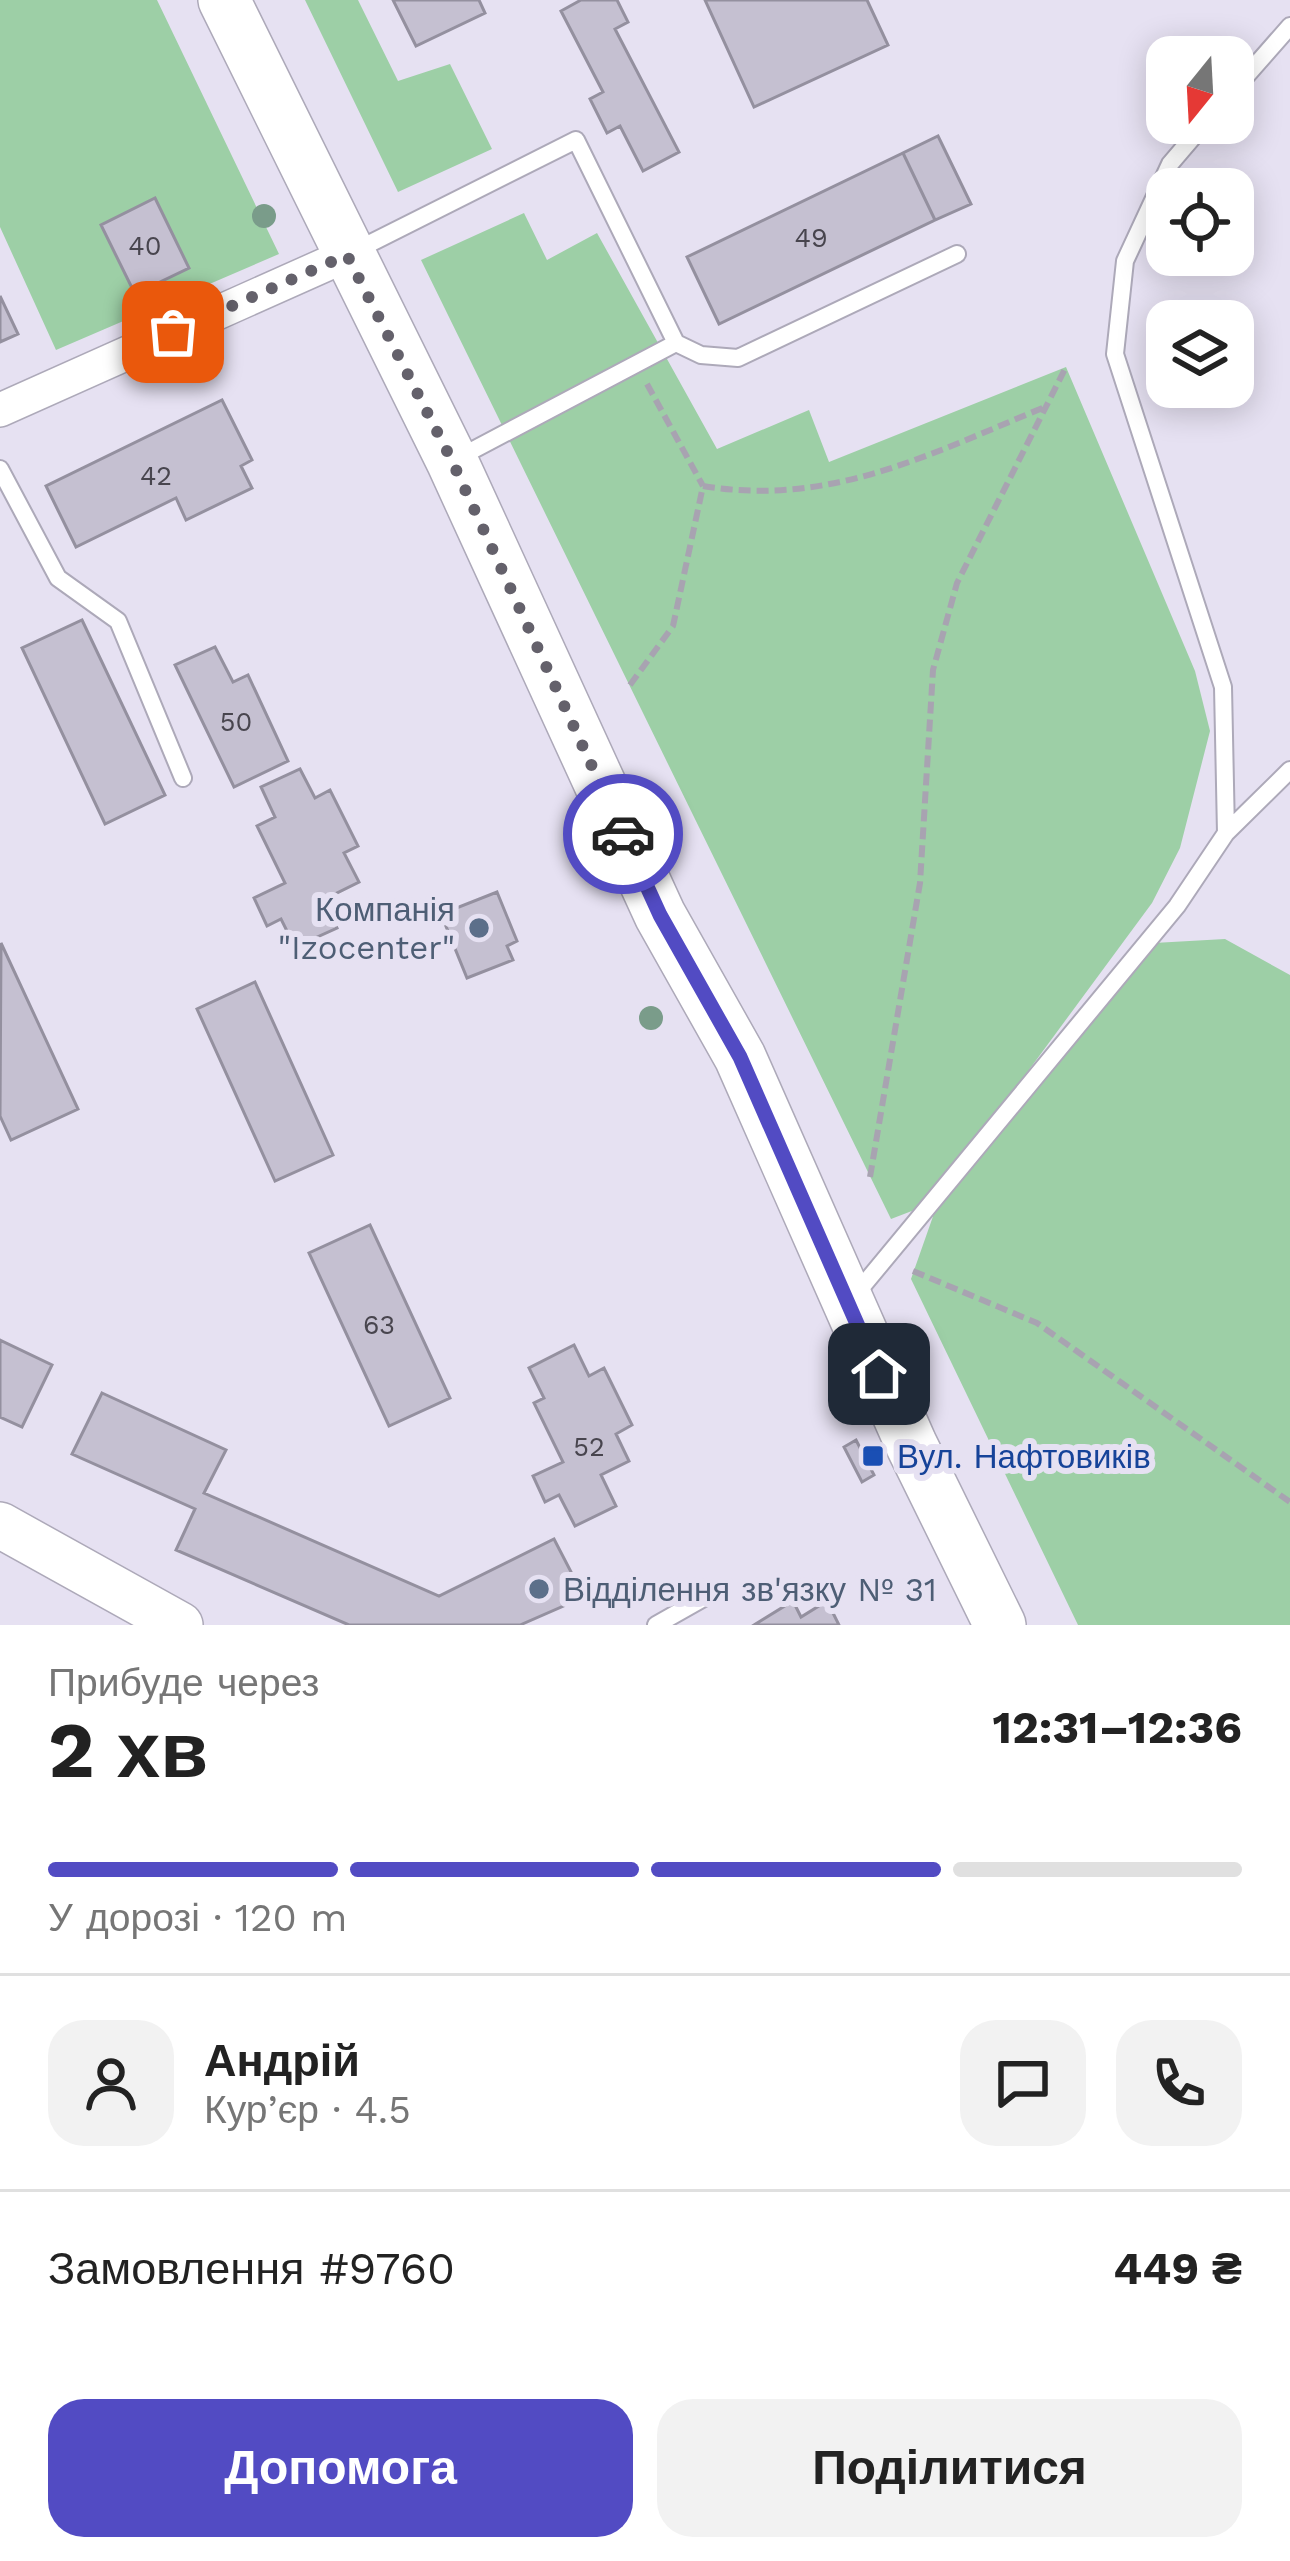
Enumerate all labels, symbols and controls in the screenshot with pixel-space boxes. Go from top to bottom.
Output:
north arrow [1146,36,1254,144]
map controls [1146,36,1254,408]
button: locate [1146,168,1254,276]
house number: 49 [794,222,828,254]
house number: 40 [128,230,162,262]
pin [122,281,224,383]
icon: bag [140,299,206,365]
button: layers [1146,300,1254,408]
house number: 42 [140,460,172,492]
house number: 50 [220,706,252,738]
courier [563,774,683,894]
icon: car [590,801,656,867]
place label: Компанія "Izocenter" [278,890,455,967]
marker: Компанія "Izocenter" [466,915,492,941]
house number: 63 [363,1309,395,1341]
pin [828,1323,930,1425]
icon: home [846,1341,912,1407]
house number: 52 [573,1431,605,1463]
place label: Вул. Нафтовиків [897,1437,1151,1476]
marker: Вул. Нафтовиків [860,1443,886,1469]
place label: Відділення зв'язку № 31 [563,1570,937,1609]
marker: Відділення зв'язку № 31 [526,1576,552,1602]
text: Прибуде через [48,1660,319,1705]
text: 12:31–12:36 [993,1701,1242,1754]
text: 2 хв [48,1704,208,1796]
text: У дорозі · 120 m [48,1895,347,1940]
button: person [48,2020,174,2146]
button: chat [960,2020,1086,2146]
button: phone [1116,2020,1242,2146]
text: Андрій [204,2034,360,2087]
text: Кур’єр · 4.5 [204,2087,411,2132]
text: Замовлення #9760 [48,2242,455,2295]
text: 449 ₴ [1113,2242,1242,2295]
button: Допомога [48,2399,633,2537]
button: Поділитися [657,2399,1242,2537]

